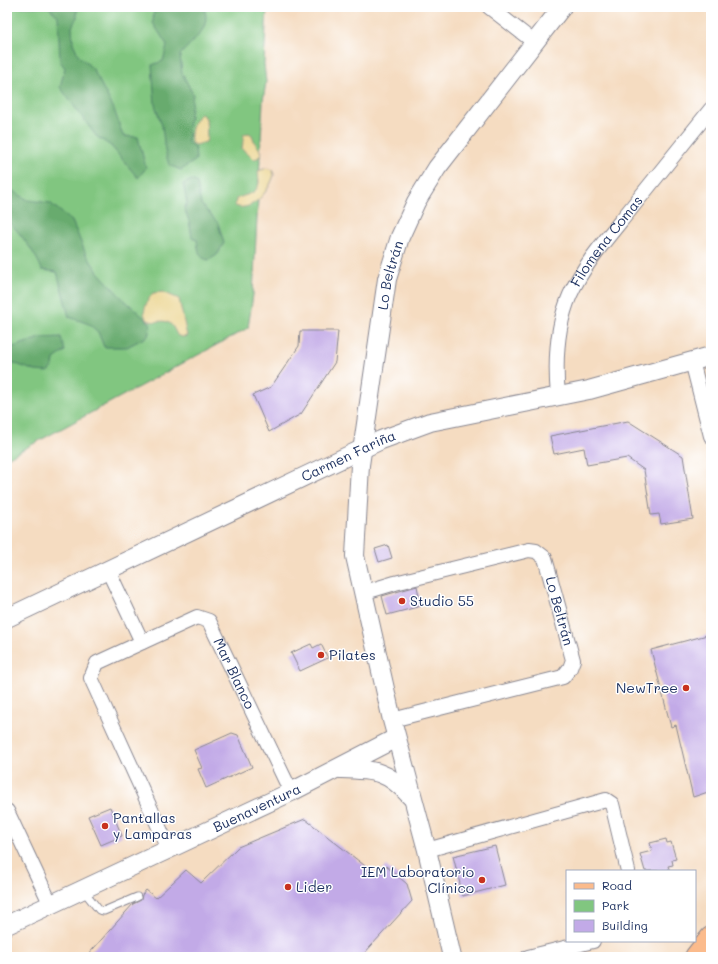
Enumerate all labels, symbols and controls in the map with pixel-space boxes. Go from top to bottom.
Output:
street label: Filomena Comas [566,191,647,290]
street label: Lo Beltrán [373,238,407,311]
street label: Carmen Fariña [298,425,398,486]
street label: Lo Beltrán [542,574,579,648]
place label: Studio 55 [410,591,474,610]
marker: Studio 55 [397,596,407,606]
street label: Mar Blanco [209,635,260,712]
place label: Pilates [329,645,376,664]
marker: Pilates [316,650,326,660]
place label: NewTree [616,678,678,697]
marker: NewTree [681,683,691,693]
street label: Buenaventura [210,779,304,836]
place label: Pantallas y Lamparas [113,808,192,843]
marker: Pantallas y Lamparas [100,821,110,831]
place label: IEM Laboratorio Clínico [361,862,474,897]
legend [566,870,696,942]
marker: IEM Laboratorio Clínico [477,875,487,885]
place label: Lider [296,877,332,896]
text: Road [602,877,632,893]
marker: Lider [283,882,293,892]
text: Park [602,897,629,913]
text: Building [602,917,648,933]

